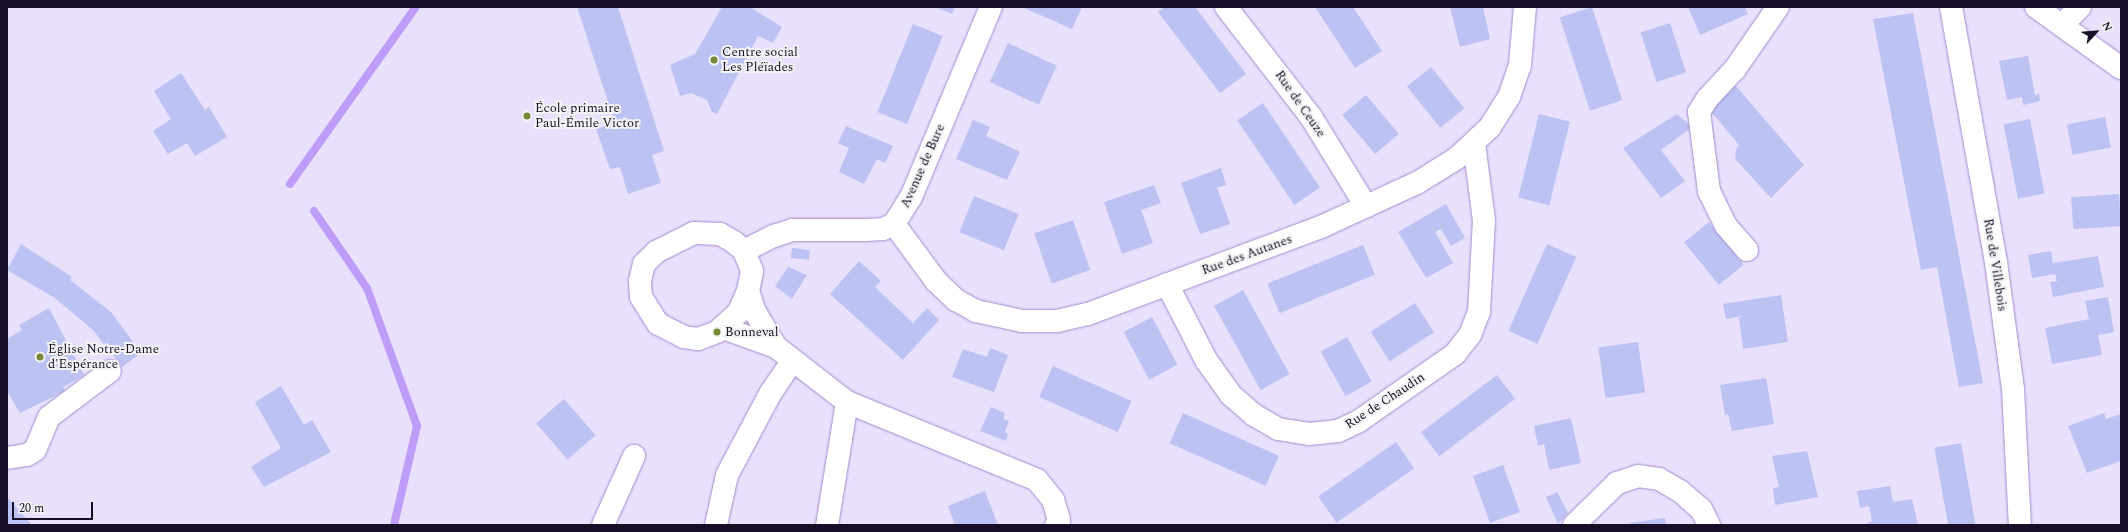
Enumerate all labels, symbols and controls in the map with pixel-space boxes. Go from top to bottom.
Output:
north arrow [2076,12,2116,52]
text: N [2098,19,2117,34]
place label: Centre social Les Pléïades [722,45,798,76]
marker: Centre social Les Pléïades [709,55,719,65]
street label: Rue de Ceuze [1271,68,1329,140]
place label: École primaire Paul-Émile Victor [535,101,639,132]
marker: École primaire Paul-Émile Victor [522,111,532,121]
street label: Avenue de Bure [898,122,948,210]
street label: Rue de Villebois [1980,217,2010,313]
street label: Rue des Autanes [1200,231,1294,279]
place label: Bonneval [725,324,778,340]
marker: Bonneval [712,327,722,337]
place label: Église Notre-Dame d'Espérance [48,342,159,373]
marker: Église Notre-Dame d'Espérance [35,352,45,362]
street label: Rue de Chaudin [1342,369,1428,433]
scale bar [14,494,95,520]
text: 20 m [19,499,44,518]

